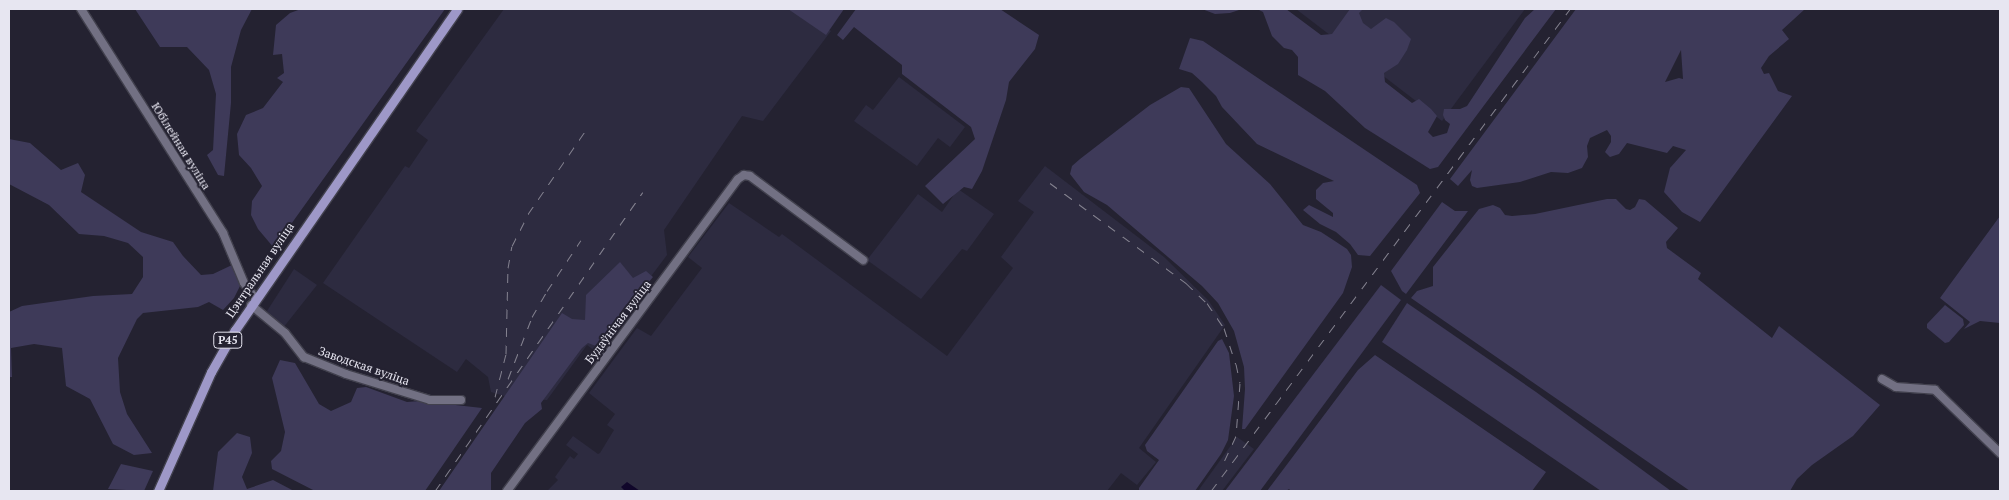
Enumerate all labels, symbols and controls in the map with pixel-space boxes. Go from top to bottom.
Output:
street label: Юбілейная вуліца [148,100,214,192]
street label: Цэнтральная вуліца [223,220,297,320]
street label: Будаўнічая вуліца [582,277,654,367]
road number: Р45 [213,332,243,348]
street label: Заводская вуліца [317,344,411,388]

